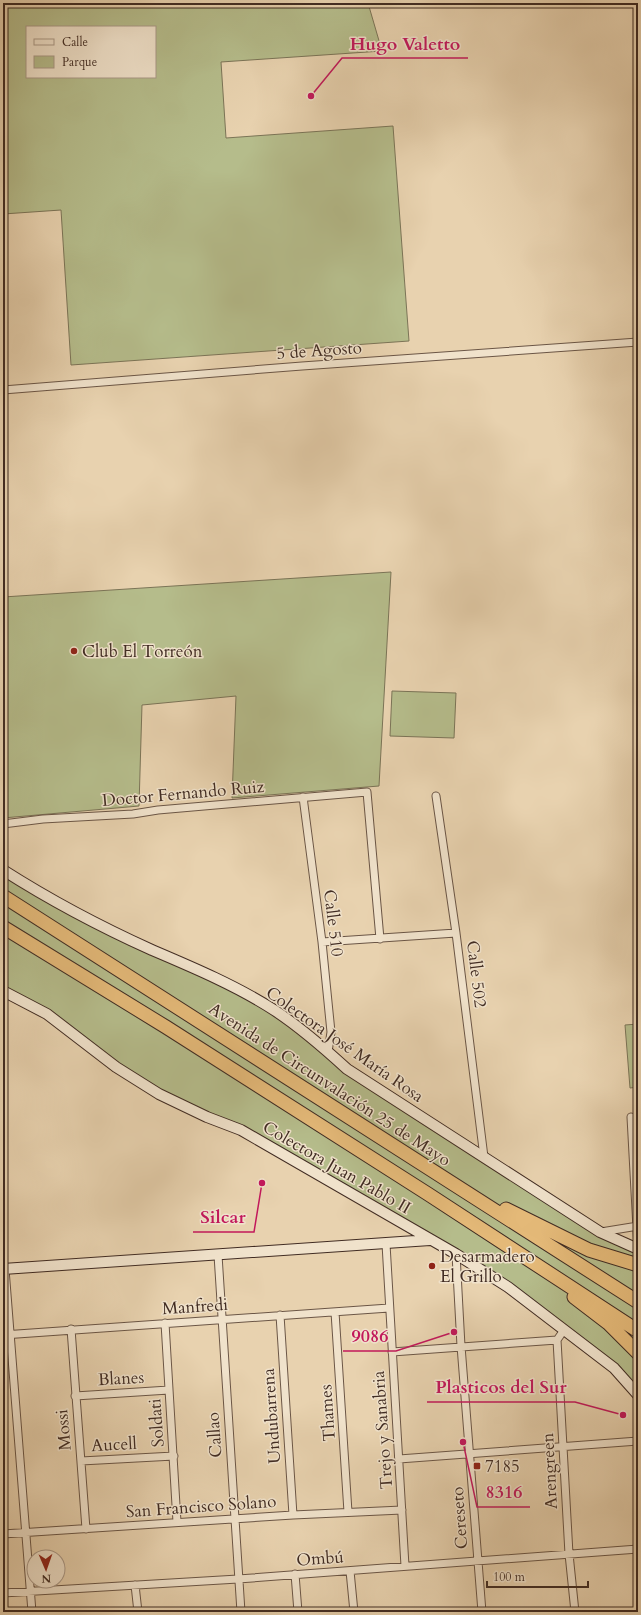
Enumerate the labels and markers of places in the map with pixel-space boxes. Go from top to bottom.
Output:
callout: Hugo Valetto [342,28,468,58]
place label: Club El Torreón [82,640,203,663]
marker: Club El Torreón [69,646,79,656]
callout: Silcar [193,1202,254,1232]
place label: Desarmadero El Grillo [440,1245,535,1288]
marker: Desarmadero El Grillo [427,1261,437,1271]
callout: 9086 [343,1321,396,1351]
callout: Plasticos del Sur [427,1372,575,1402]
place label: 7185 [485,1455,520,1478]
marker: 7185 [472,1461,482,1471]
callout: 8316 [477,1477,530,1507]

